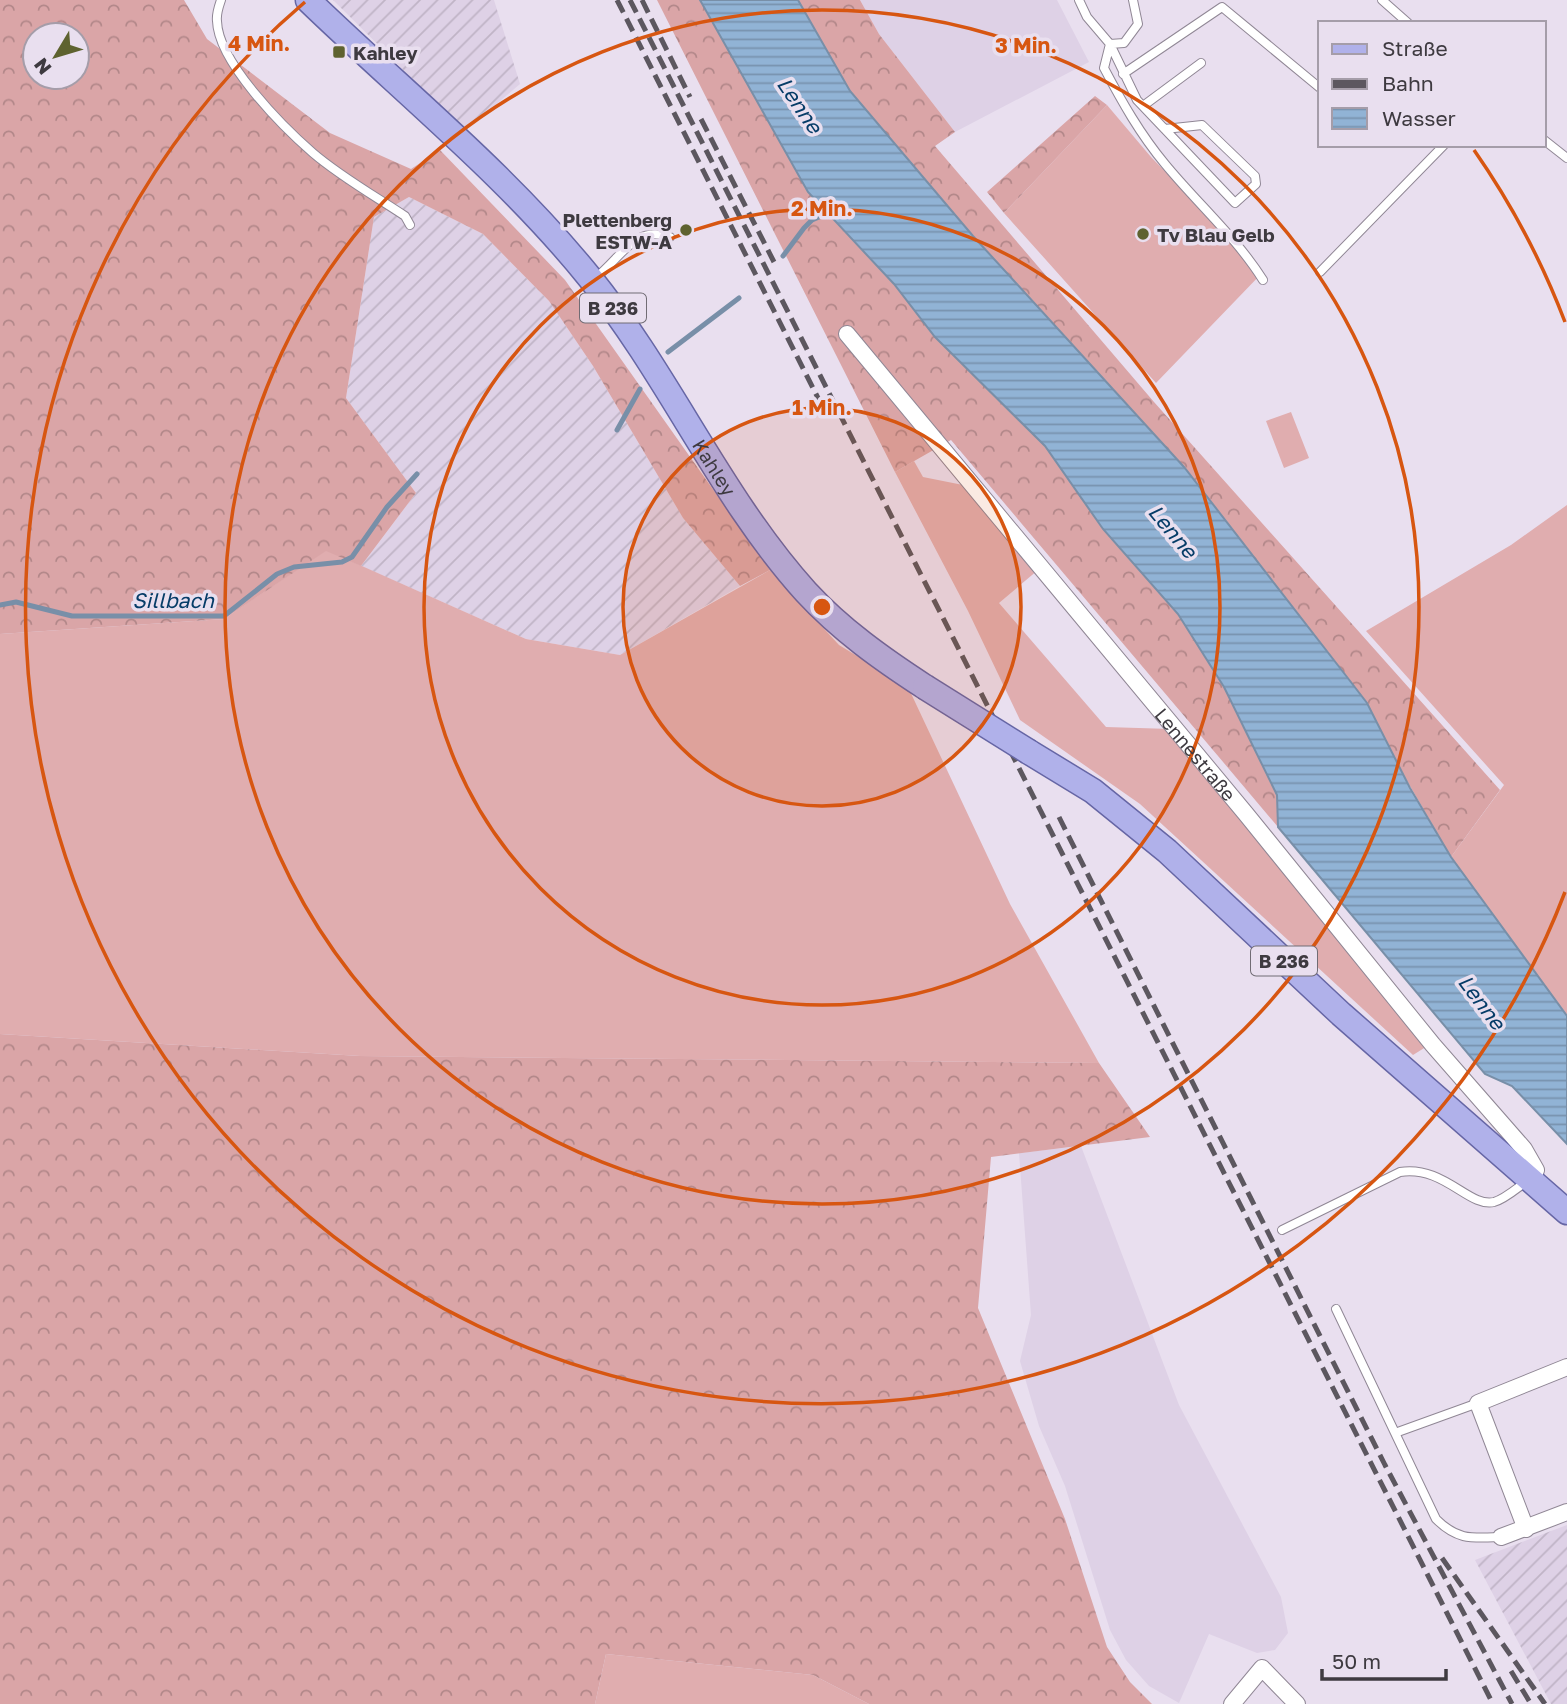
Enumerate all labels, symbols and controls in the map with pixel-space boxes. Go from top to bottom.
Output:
north arrow [21,21,91,91]
legend [1318,21,1546,147]
text: 4 Min. [228,30,290,56]
text: 3 Min. [995,32,1057,58]
text: Straße [1382,35,1448,61]
place label: Kahley [353,41,418,64]
marker: Kahley [331,44,347,60]
text: N [29,54,56,80]
text: Bahn [1382,70,1434,96]
water label: Lenne [772,72,829,139]
text: Wasser [1382,105,1456,131]
text: 2 Min. [791,195,853,221]
place label: Plettenberg ESTW-A [562,208,673,253]
marker: Plettenberg ESTW-A [678,222,694,238]
place label: Tv Blau Gelb [1157,223,1275,246]
marker: Tv Blau Gelb [1135,226,1151,242]
road number: B 236 [580,294,646,322]
text: 1 Min. [792,394,852,420]
street label: Kahley [689,434,742,500]
water label: Lenne [1143,499,1204,564]
water label: Sillbach [132,587,215,613]
centre of rings [810,595,834,619]
street label: Lennestraße [1151,703,1241,805]
road number: B 236 [1251,946,1317,976]
water label: Lenne [1453,969,1512,1036]
scale bar [1322,1638,1446,1682]
text: 50 m [1332,1648,1381,1674]

